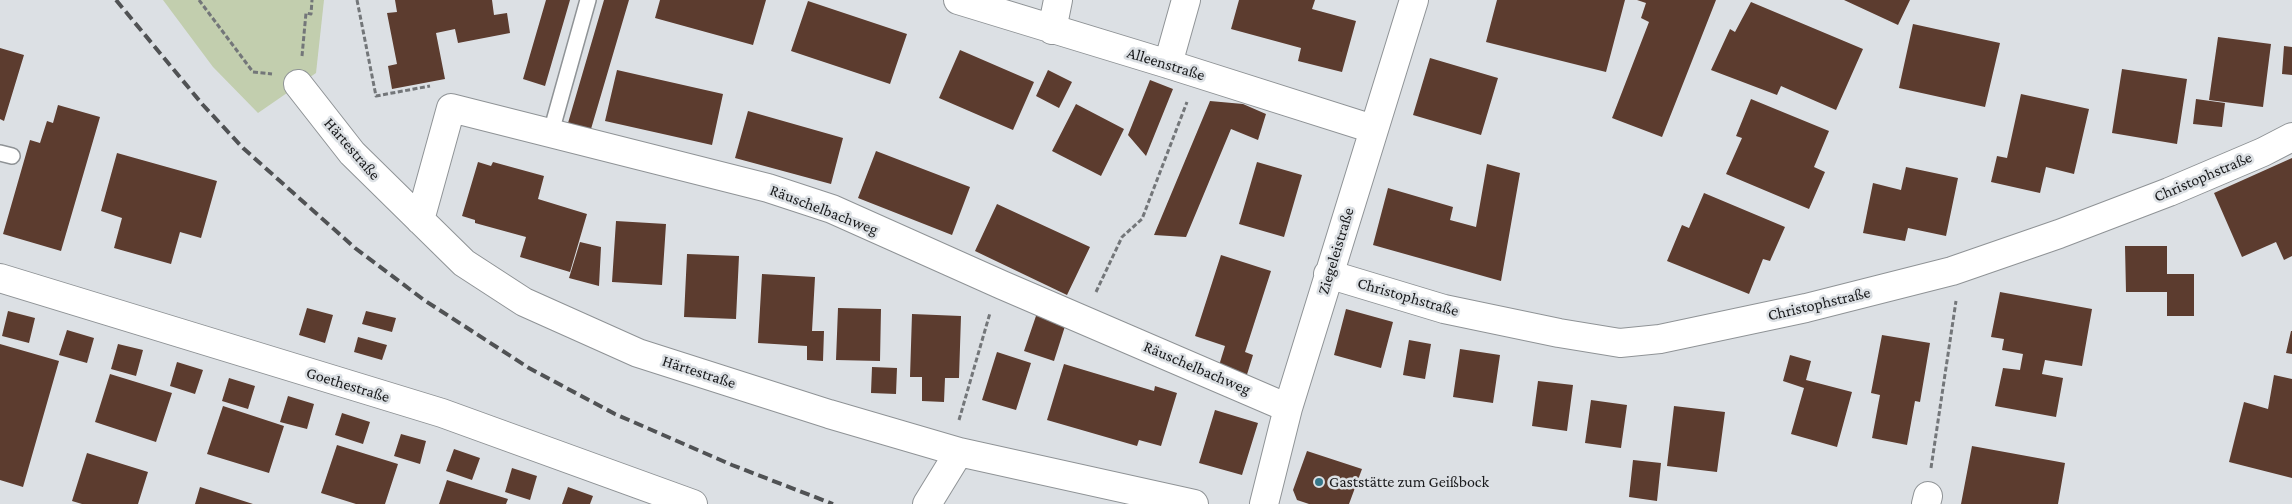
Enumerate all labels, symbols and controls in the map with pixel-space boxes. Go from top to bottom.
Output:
street label: Alleenstraße [1125,43,1207,85]
street label: Härtestraße [320,114,384,184]
street label: Christophstraße [2151,148,2255,206]
street label: Räuschelbachweg [767,181,881,239]
street label: Ziegeleistraße [1314,205,1358,297]
street label: Christophstraße [1355,273,1461,321]
street label: Christophstraße [1766,283,1872,325]
street label: Räuschelbachweg [1141,337,1253,399]
street label: Härtestraße [660,351,738,393]
street label: Goethestraße [304,363,392,407]
place label: Gaststätte zum Geißbock [1329,472,1489,492]
marker: Gaststätte zum Geißbock [1313,476,1325,488]

